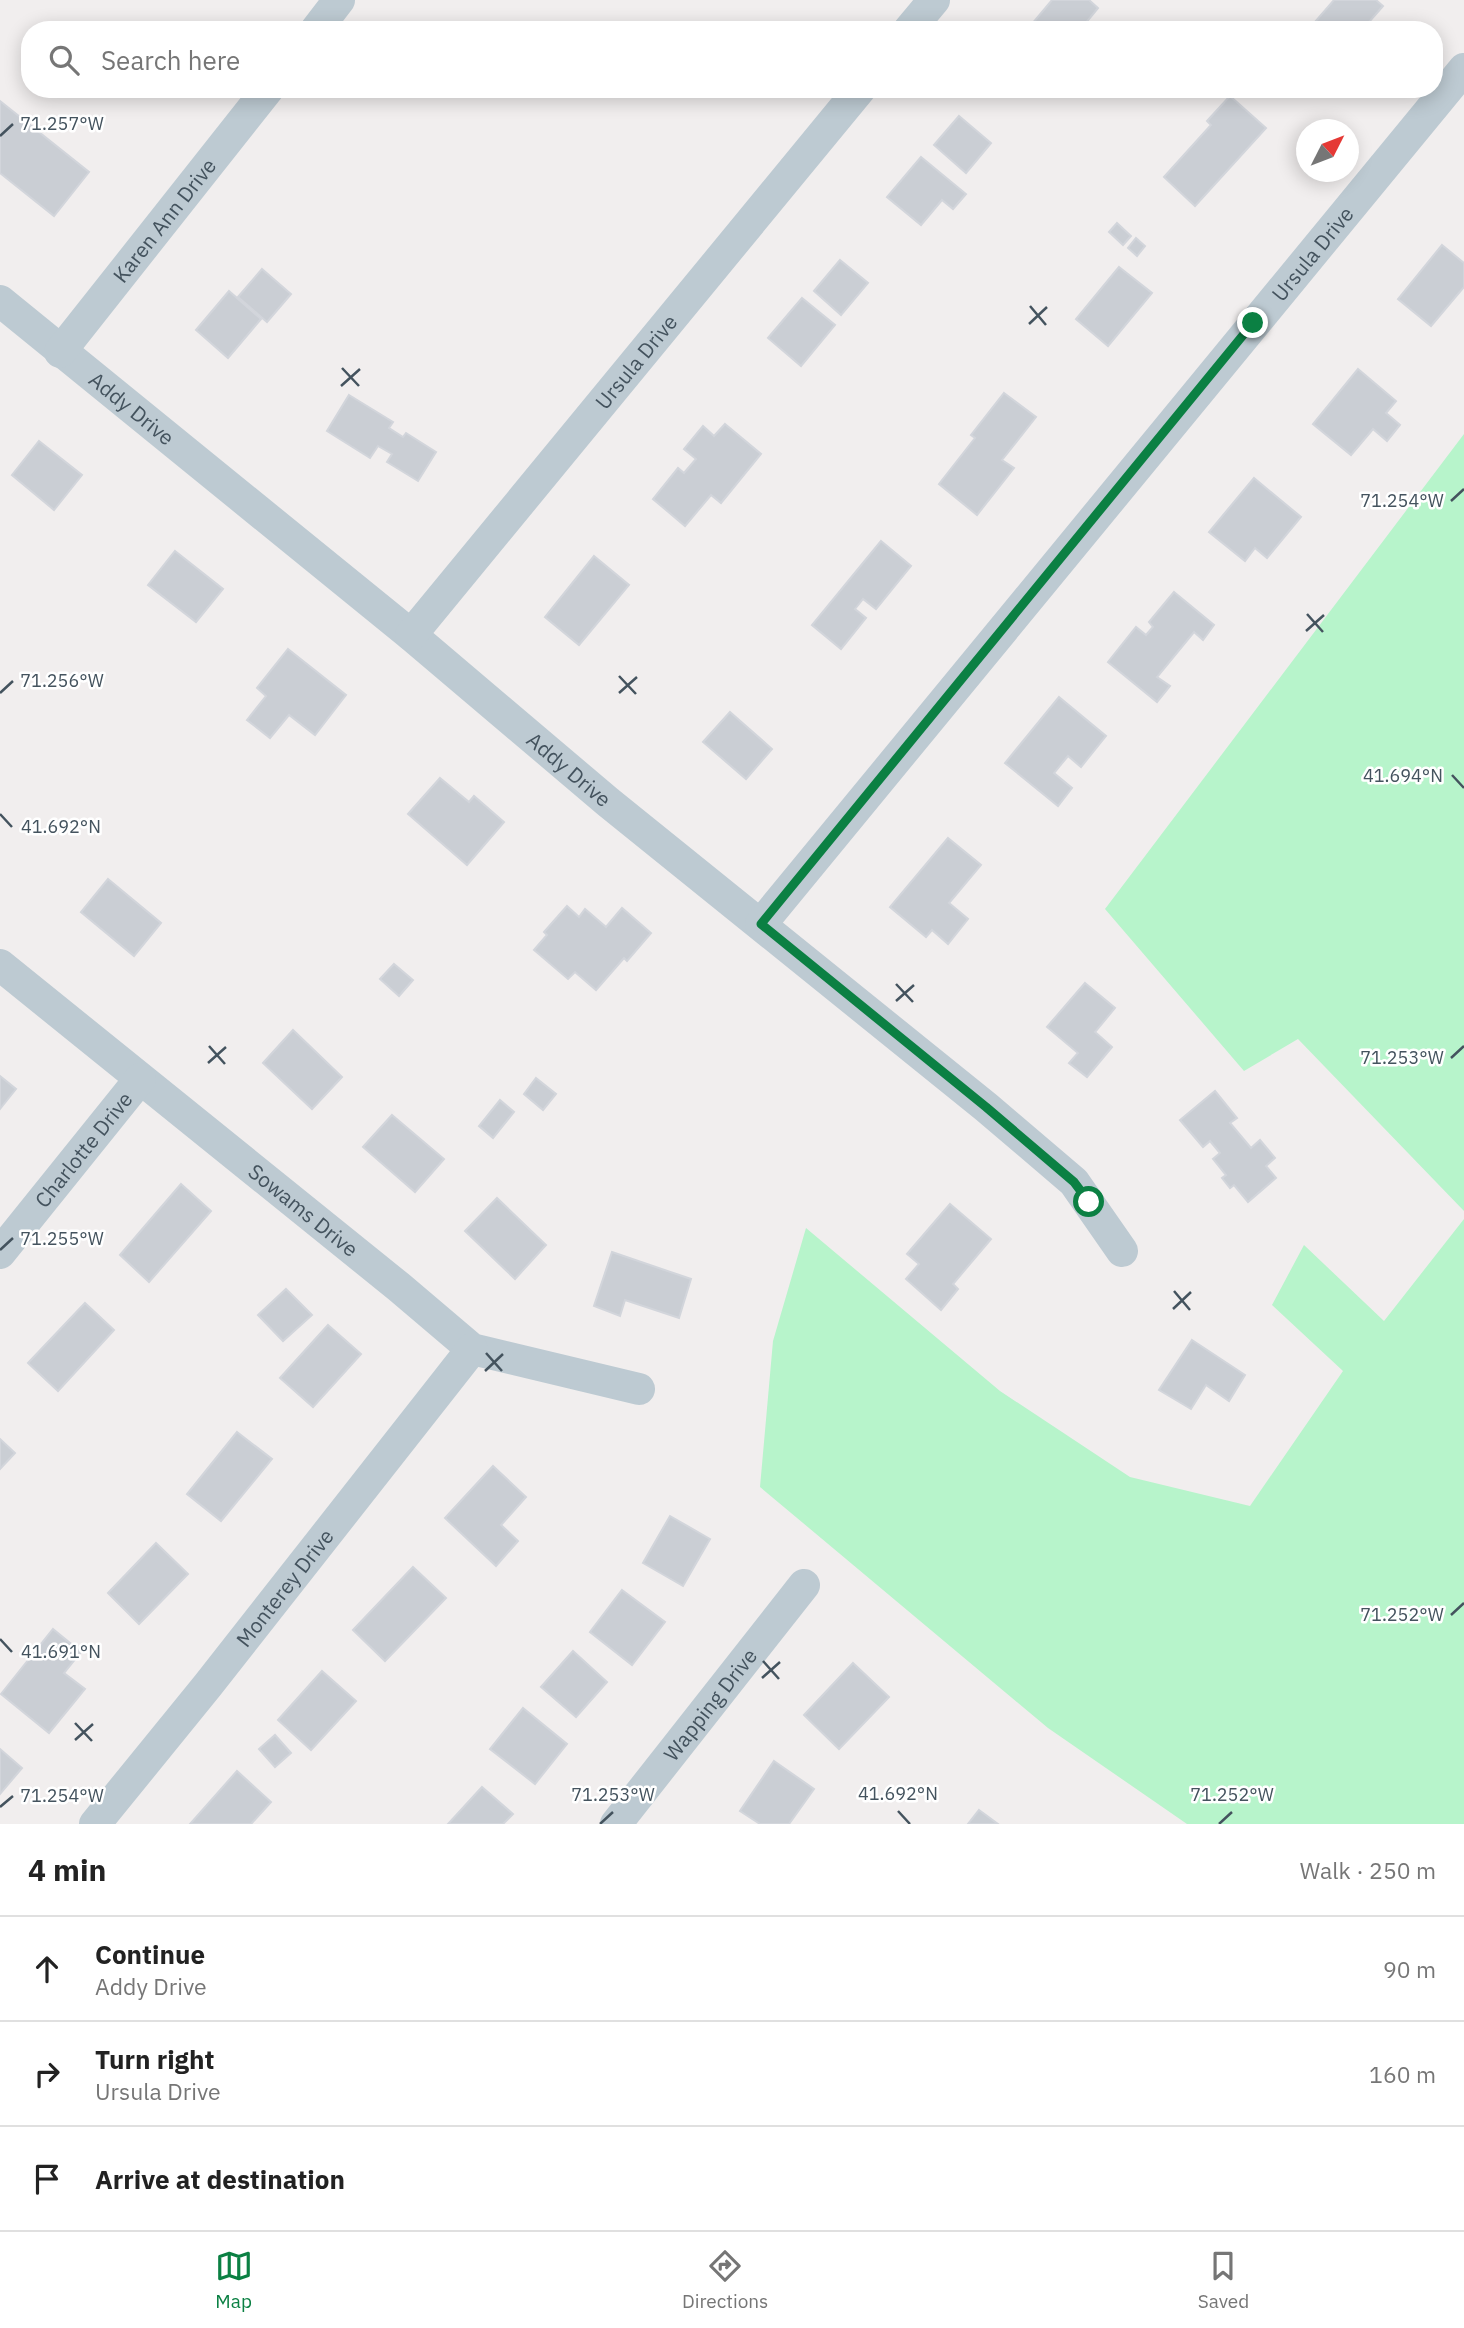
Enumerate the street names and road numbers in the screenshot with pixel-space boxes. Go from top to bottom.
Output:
street label: Karen Ann Drive [106,152,222,288]
street label: Ursula Drive [1265,200,1360,307]
street label: Ursula Drive [589,308,683,415]
street label: Addy Drive [83,365,180,451]
street label: Addy Drive [521,725,617,813]
street label: Charlotte Drive [28,1086,139,1213]
street label: Sowams Drive [243,1157,364,1263]
street label: Monterey Drive [229,1523,340,1652]
street label: Wapping Drive [657,1642,763,1767]

